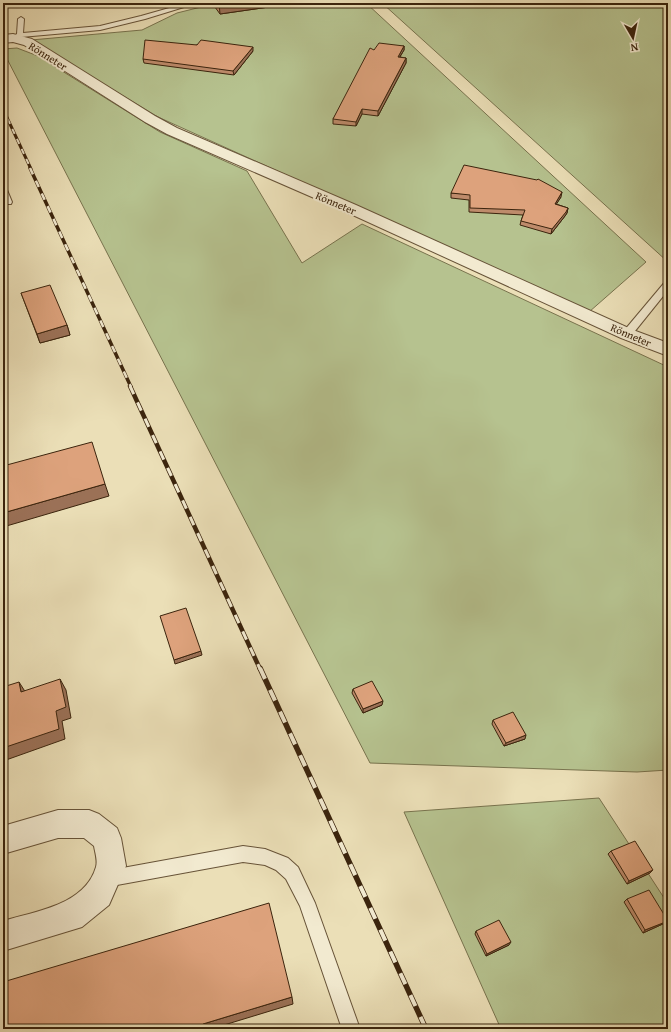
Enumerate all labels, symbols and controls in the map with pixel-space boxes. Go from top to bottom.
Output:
north arrow [613,18,653,58]
street label: Rönneter [26,38,71,74]
text: N [629,39,639,56]
street label: Rönneter [313,187,359,219]
street label: Rönneter [608,319,654,351]

